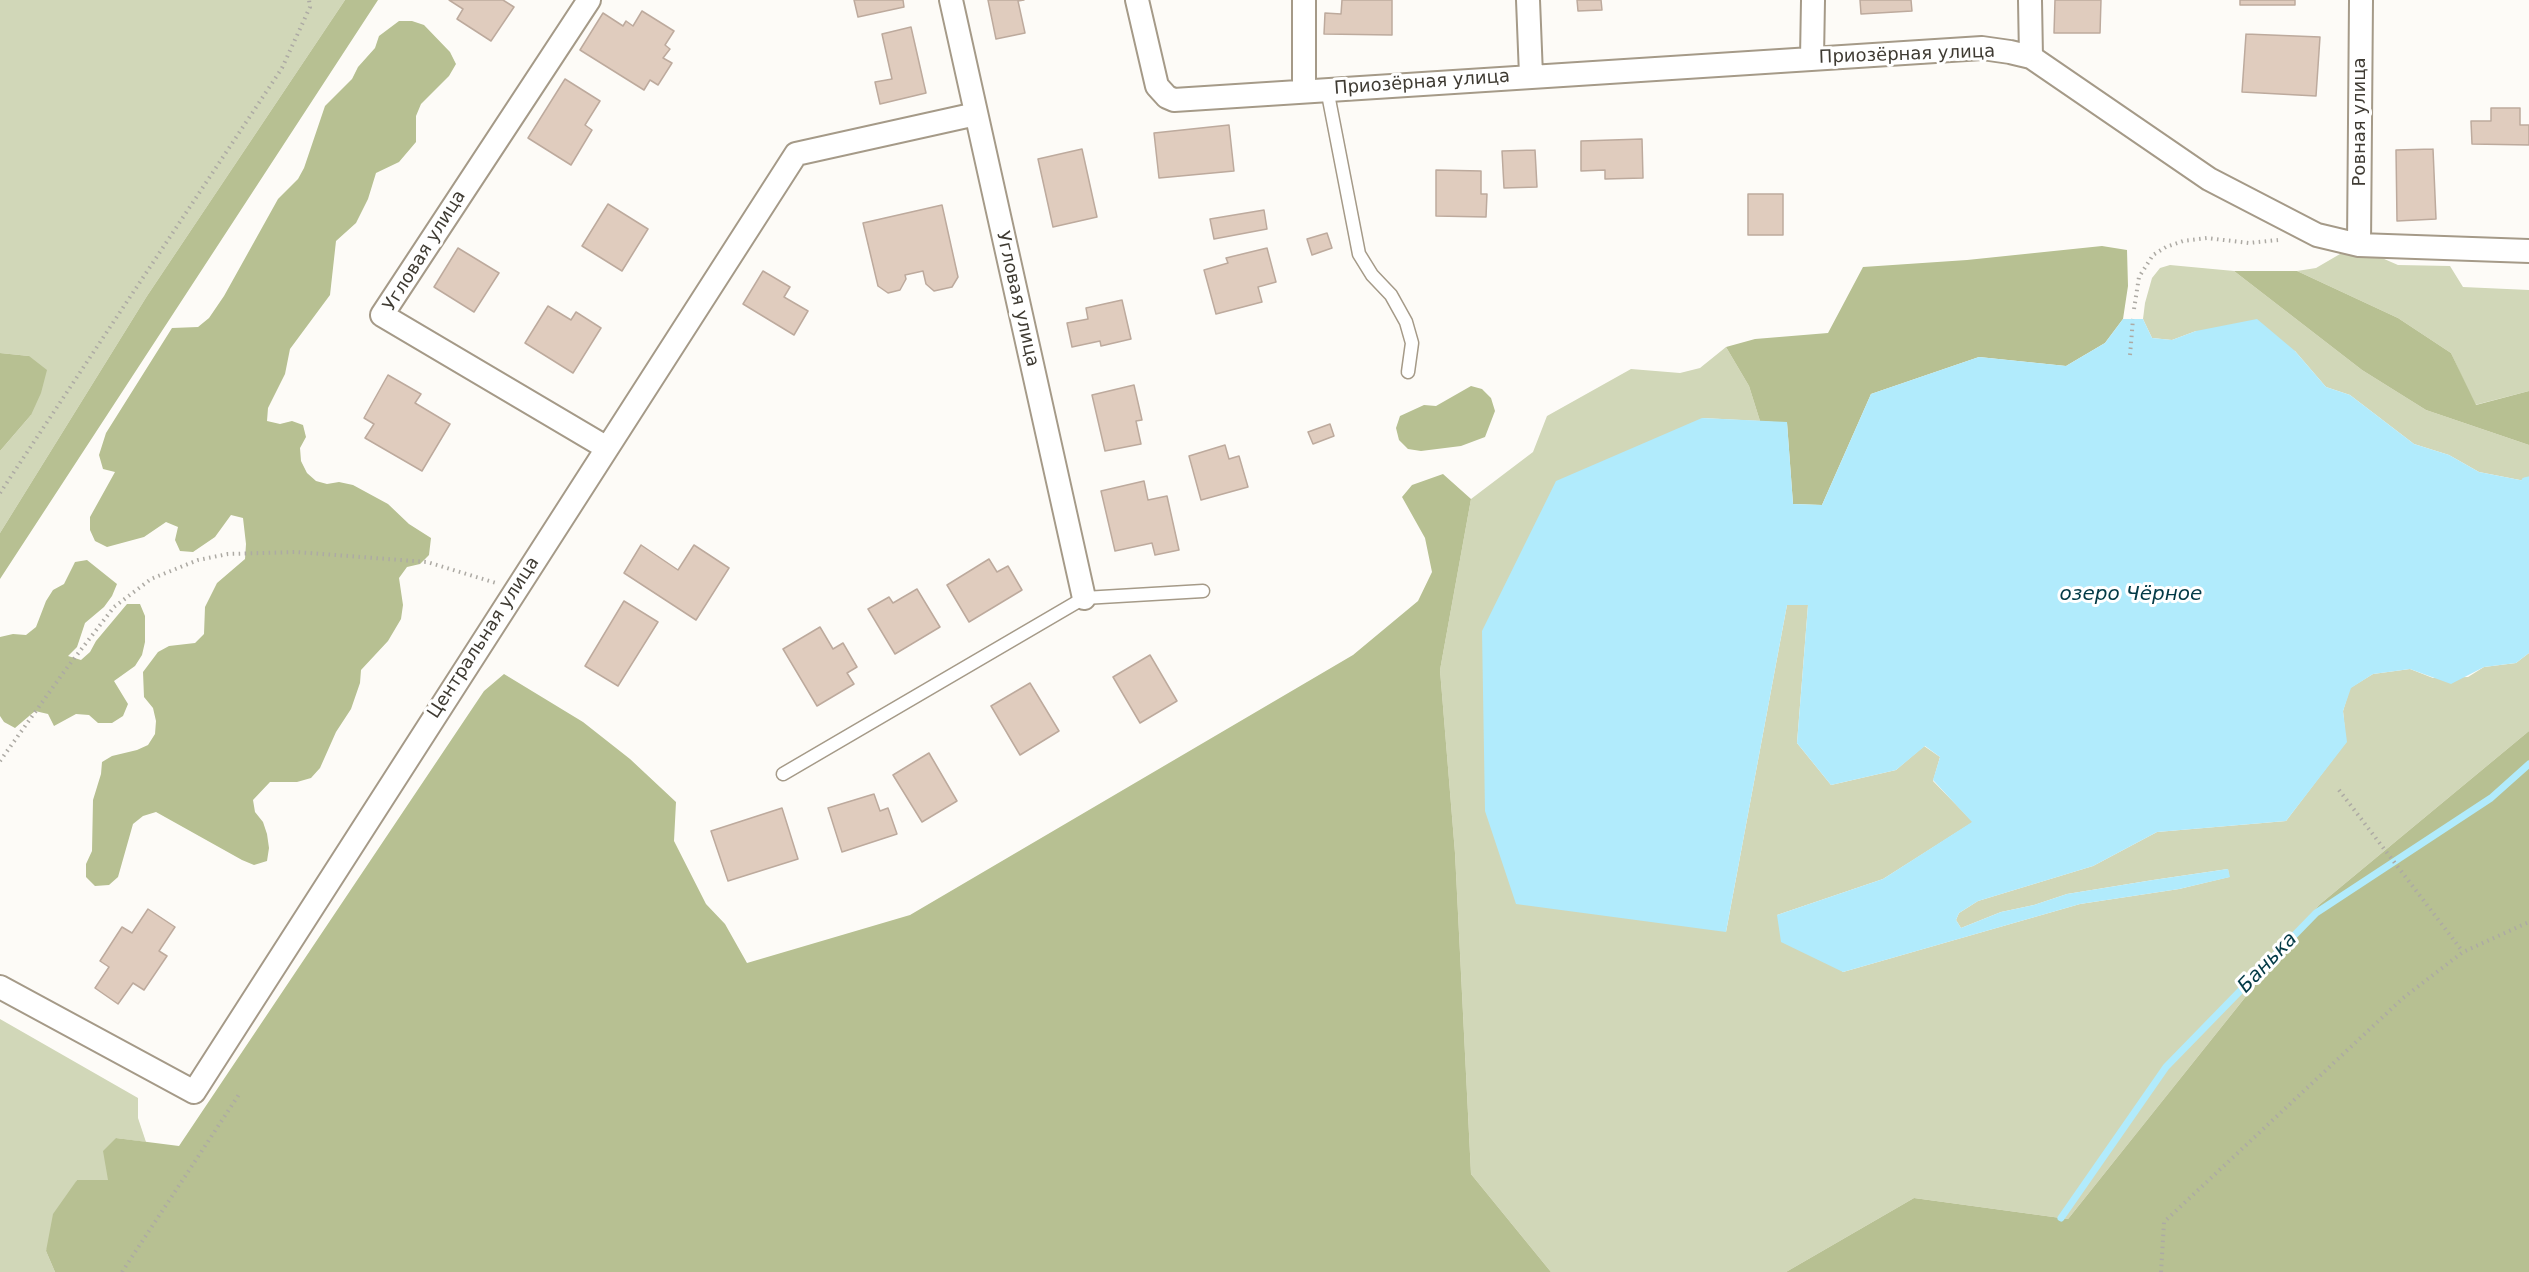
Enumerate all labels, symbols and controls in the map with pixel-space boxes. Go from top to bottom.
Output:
street label: Приозёрная улица [1819,41,1995,69]
street label: Ровная улица [2349,58,2371,186]
street label: Приозёрная улица [1333,66,1511,100]
street label: Угловая улица [379,187,471,315]
street label: Угловая улица [991,229,1043,369]
street label: Центральная улица [424,553,544,723]
water label: озеро Чёрное [2060,583,2202,607]
water label: Банька [2233,928,2303,998]

